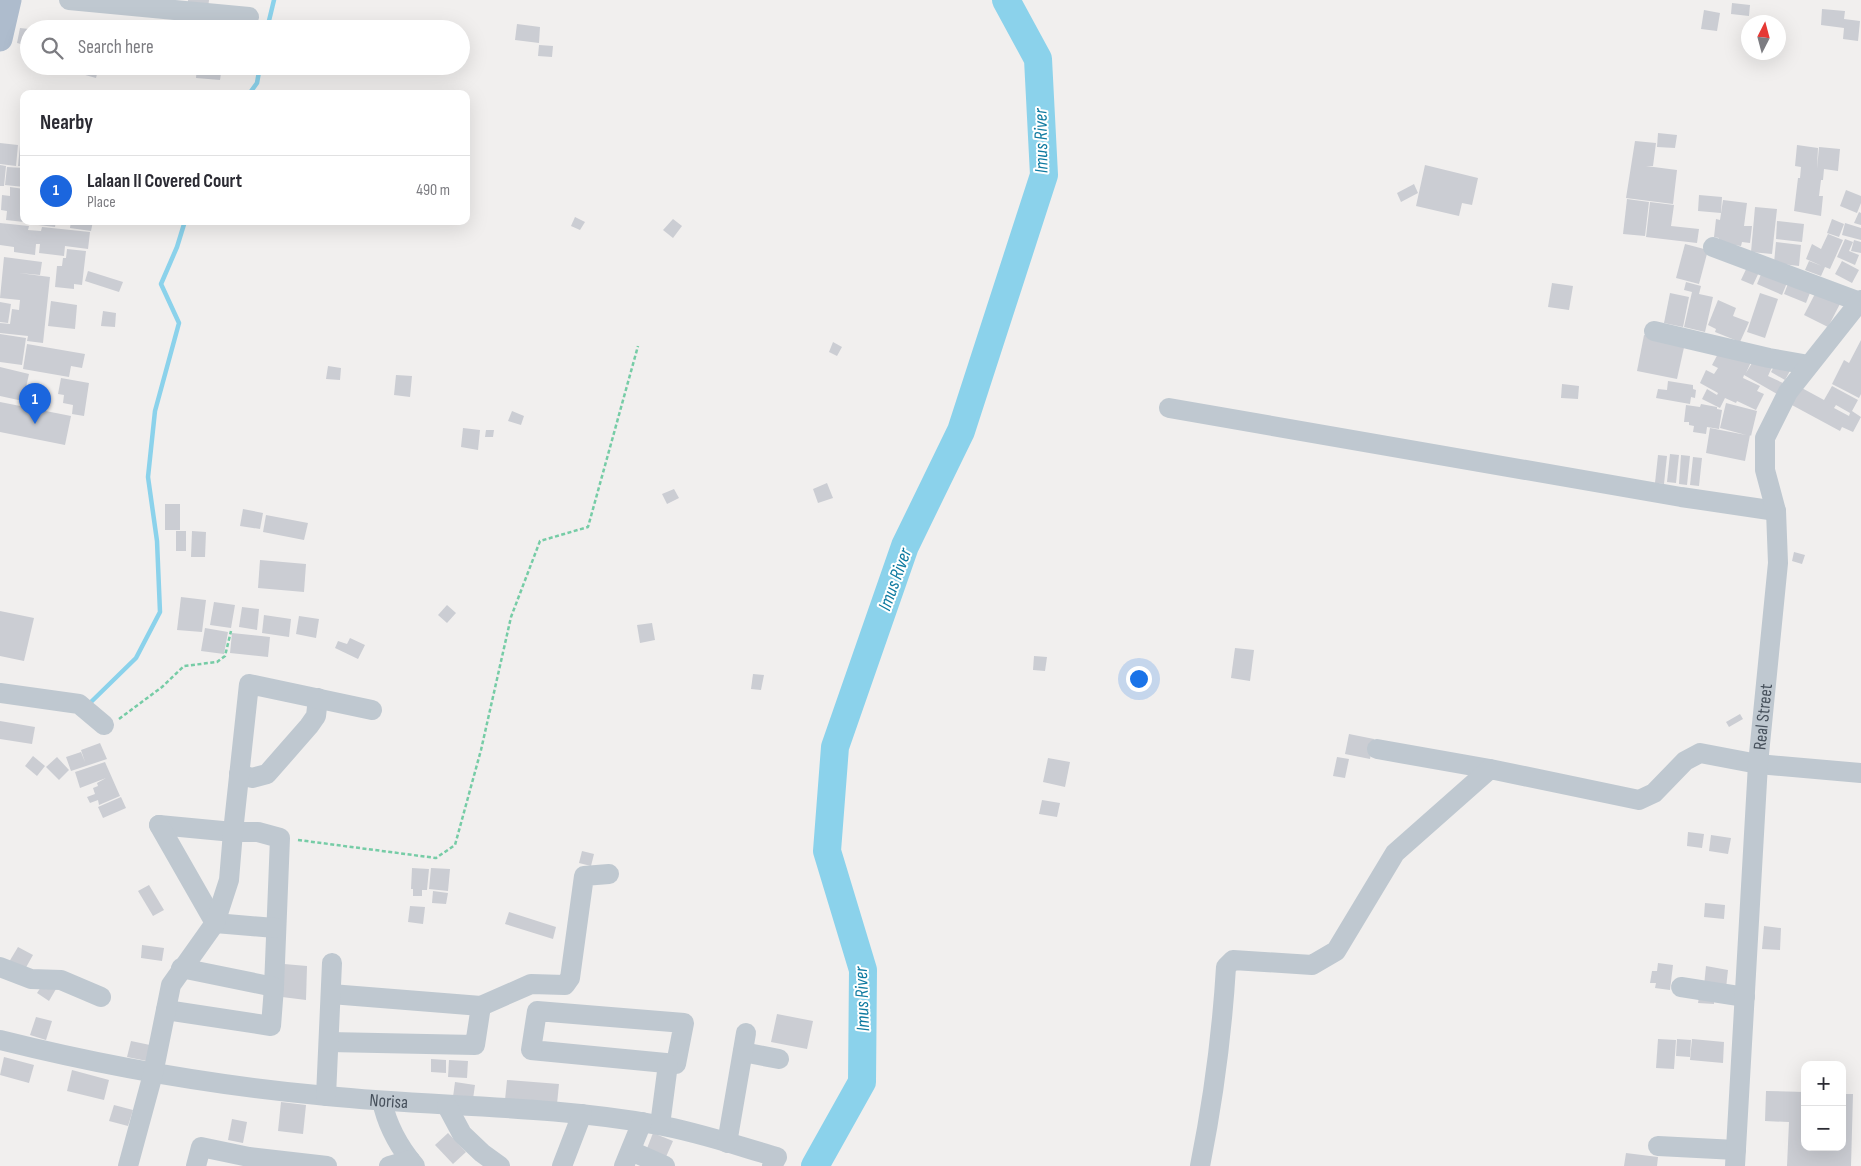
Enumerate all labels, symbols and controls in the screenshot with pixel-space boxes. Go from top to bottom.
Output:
north arrow [1741,15,1786,60]
search box [20,20,470,75]
icon: search [38,34,66,62]
text: Search here [78,36,154,59]
water label: Imus River [1029,108,1054,174]
text: Nearby [40,110,93,135]
text: Lalaan II Covered Court [87,170,242,193]
text: 1 [53,181,59,200]
text: 490 m [416,181,450,200]
text: Place [87,193,116,212]
pin: 1 [19,383,51,424]
water label: Imus River [873,544,918,614]
your location [1126,666,1152,692]
street label: Real Street [1749,682,1777,751]
water label: Imus River [850,965,875,1032]
map controls [1801,1061,1846,1151]
button: + [1801,1061,1846,1106]
street label: Norisa [369,1090,409,1113]
button: − [1801,1106,1846,1151]

